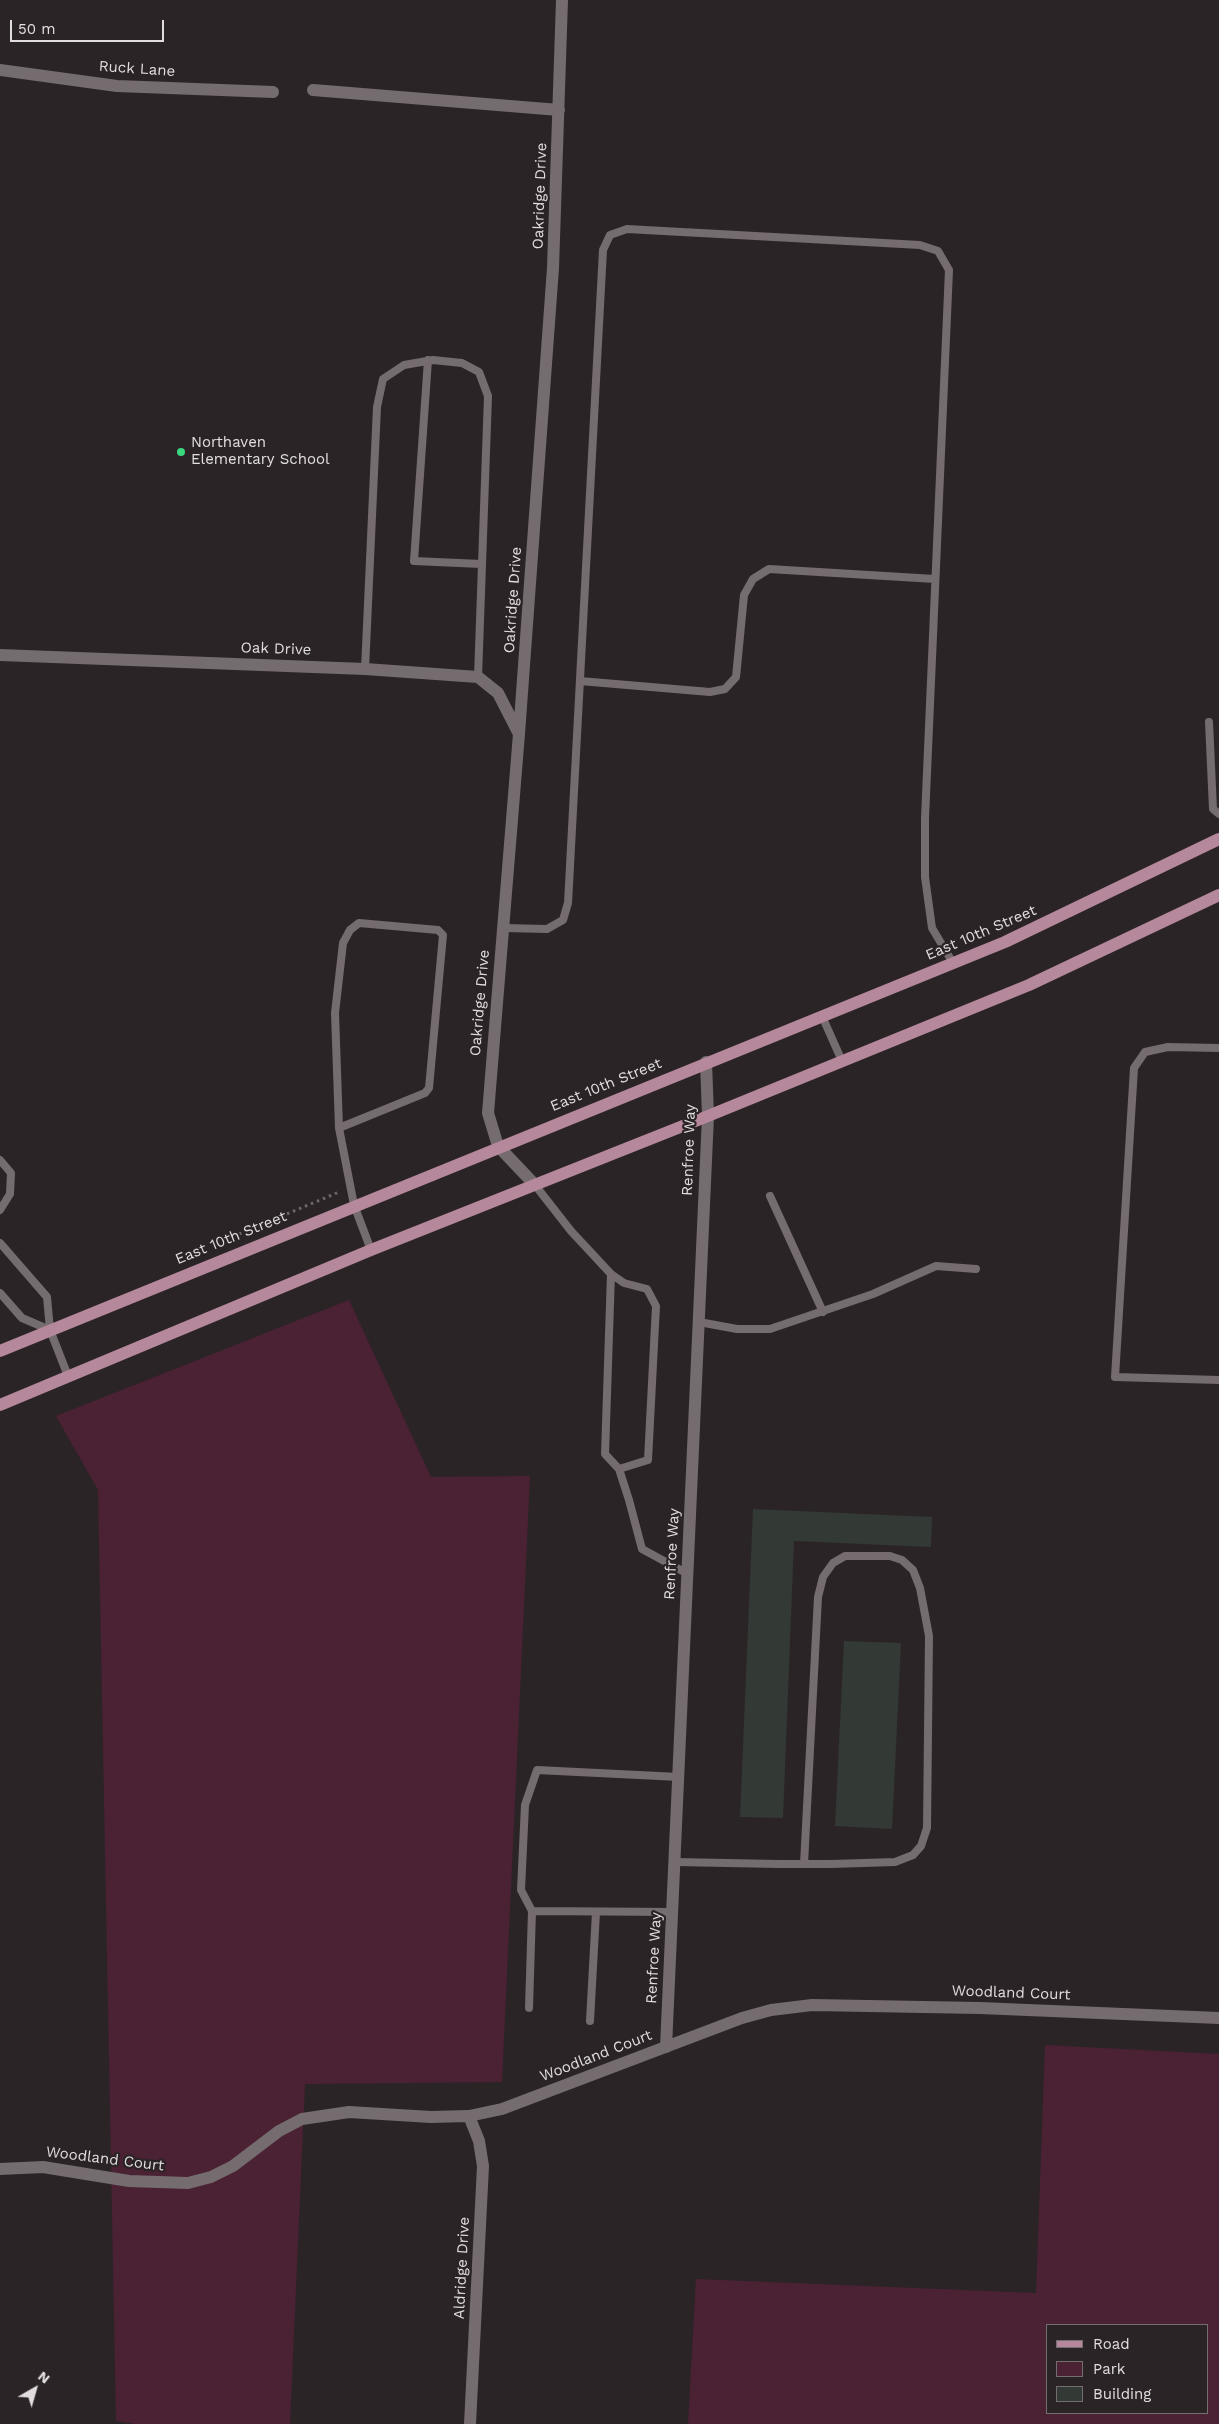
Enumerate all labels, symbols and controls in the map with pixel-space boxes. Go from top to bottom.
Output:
scale bar [12,10,166,42]
text: 50 m [18,20,55,38]
street label: Ruck Lane [98,57,176,81]
street label: Oakridge Drive [529,142,551,250]
place label: Northaven Elementary School [191,434,330,469]
marker: Northaven Elementary School [175,446,187,458]
street label: Oakridge Drive [500,546,526,654]
street label: Oak Drive [240,639,312,659]
street label: East 10th Street [923,902,1039,964]
street label: Oakridge Drive [466,949,494,1057]
street label: East 10th Street [548,1054,664,1116]
street label: Renfroe Way [678,1104,700,1196]
street label: East 10th Street [173,1207,289,1269]
street label: Renfroe Way [661,1508,683,1600]
street label: Renfroe Way [643,1912,665,2004]
street label: Woodland Court [951,1982,1071,2004]
street label: Woodland Court [537,2026,655,2086]
street label: Woodland Court [45,2143,165,2175]
street label: Aldridge Drive [450,2216,474,2320]
legend [1046,2324,1209,2414]
text: Road [1093,2335,1130,2353]
text: Park [1093,2360,1125,2378]
north arrow [10,2364,60,2414]
text: N [35,2368,53,2387]
text: Building [1093,2385,1151,2403]

